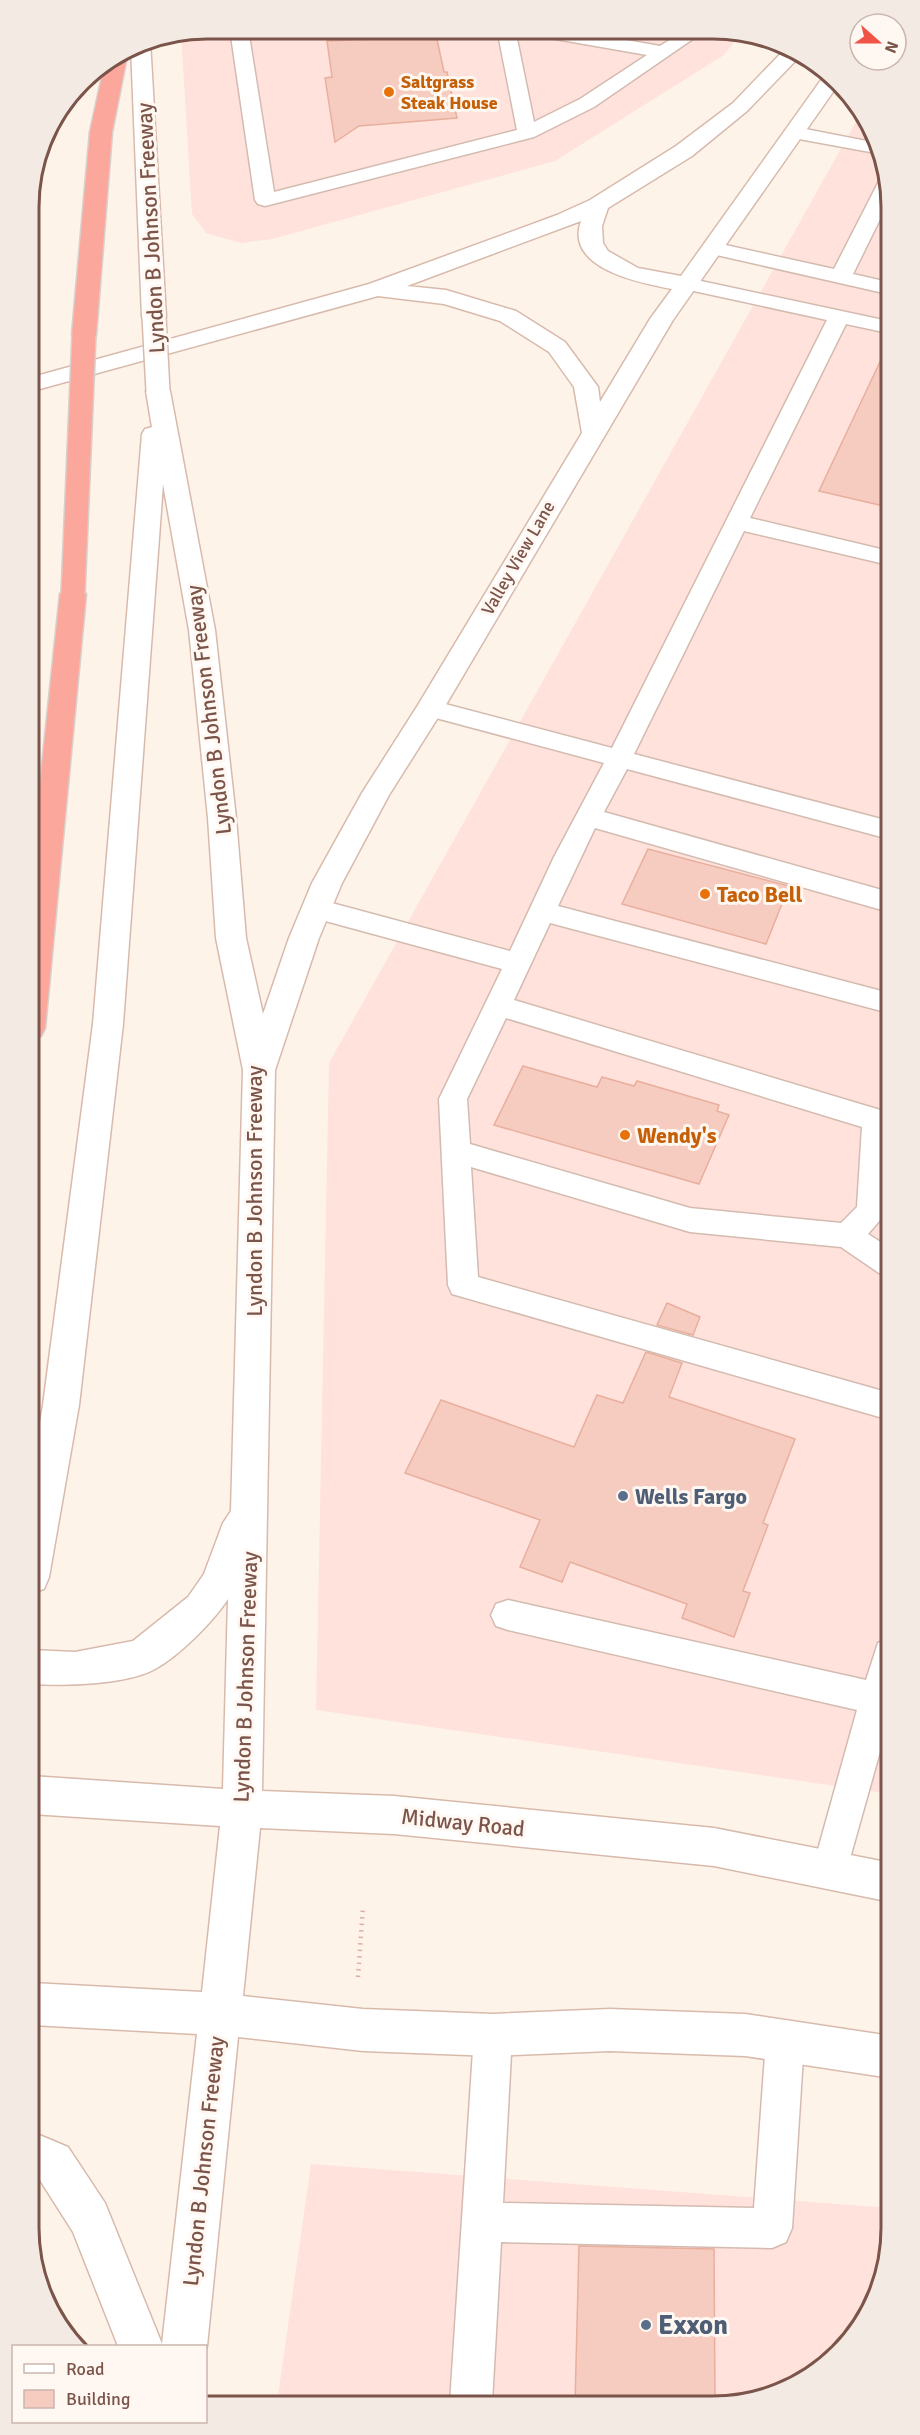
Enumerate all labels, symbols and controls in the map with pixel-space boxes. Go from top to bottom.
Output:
north arrow [848,12,908,72]
text: N [880,38,902,56]
place label: Saltgrass Steak House [401,71,498,114]
marker: Saltgrass Steak House [382,85,396,99]
street label: Lyndon B Johnson Freeway [130,101,171,354]
street label: Valley View Lane [476,497,560,619]
street label: Lyndon B Johnson Freeway [180,583,237,836]
place label: Taco Bell [717,881,803,908]
marker: Taco Bell [698,887,712,901]
street label: Lyndon B Johnson Freeway [241,1065,268,1317]
place label: Wendy's [637,1122,717,1149]
marker: Wendy's [618,1128,632,1142]
place label: Wells Fargo [635,1483,747,1510]
marker: Wells Fargo [616,1489,630,1503]
street label: Lyndon B Johnson Freeway [228,1550,263,1803]
street label: Midway Road [400,1803,526,1842]
street label: Lyndon B Johnson Freeway [177,2034,230,2287]
place label: Exxon [658,2309,728,2342]
marker: Exxon [639,2318,653,2332]
legend [12,2345,207,2423]
text: Road [66,2358,105,2380]
text: Building [66,2388,130,2410]

